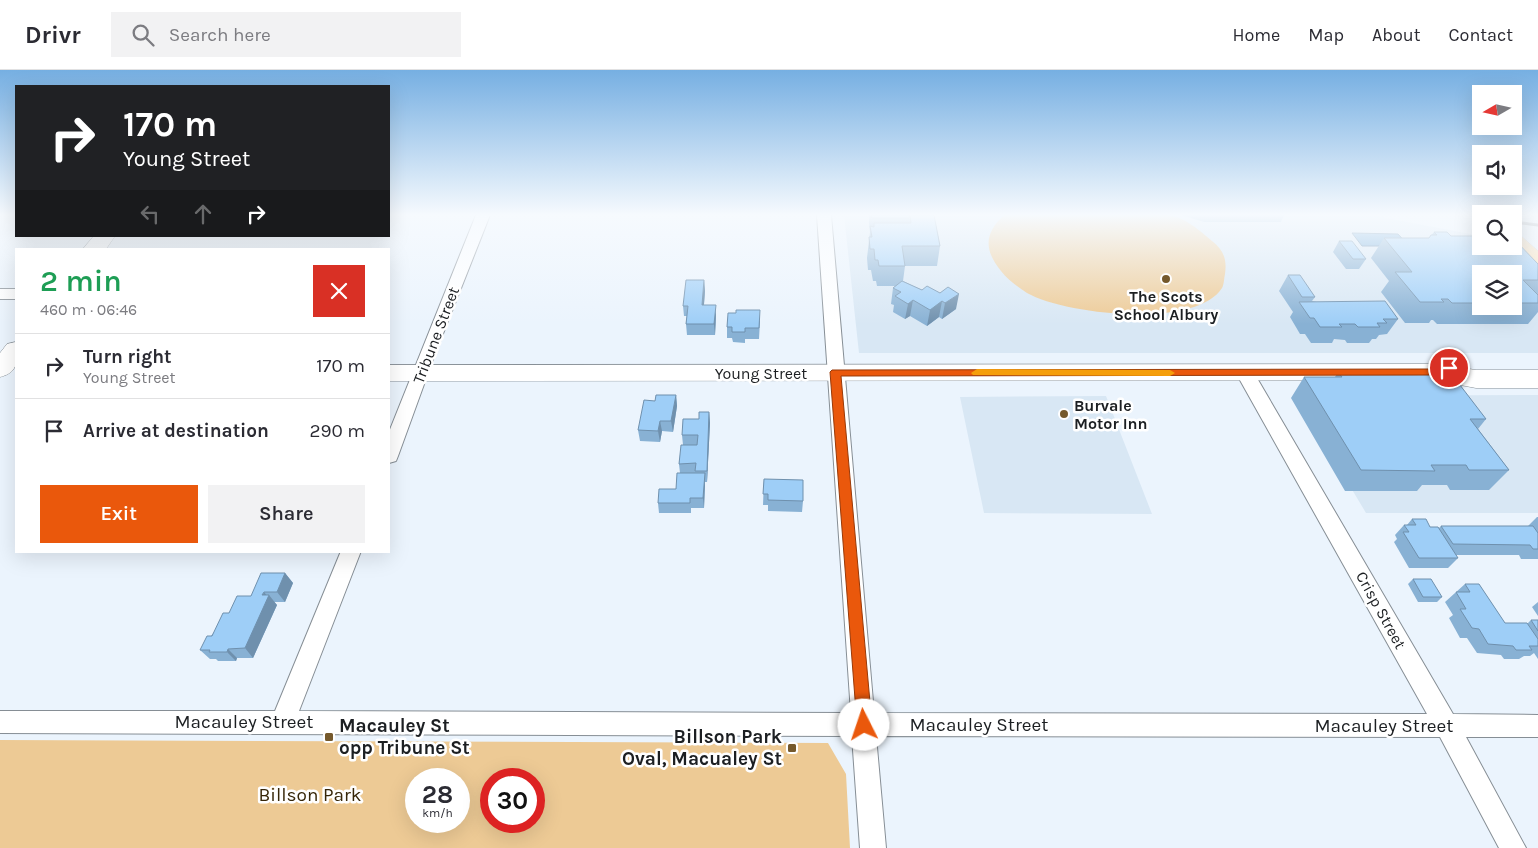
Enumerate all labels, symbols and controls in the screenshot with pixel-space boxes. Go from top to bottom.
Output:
search box [111,12,461,57]
text: Drivr [25,21,81,49]
icon: search [129,21,157,49]
text: Search here [169,24,271,46]
text: Home [1232,24,1280,46]
text: Map [1308,24,1344,46]
text: About [1372,24,1421,46]
text: Contact [1449,24,1513,46]
north arrow [1472,85,1522,135]
map controls [1472,85,1522,315]
text: 170 m [123,104,217,145]
icon: right [40,105,105,170]
button: sound [1472,145,1522,195]
text: Young Street [123,146,250,172]
icon: left [136,200,164,228]
icon: ahead [189,200,217,228]
icon: right [242,200,270,228]
button: search [1472,205,1522,255]
text: 2 min [40,263,122,299]
button: close [313,265,365,317]
button: layers [1472,265,1522,315]
marker: The Scots School Albury [1160,273,1172,285]
street label: Tribune Street [409,284,463,386]
place label: The Scots School Albury [1114,287,1218,324]
text: 460 m · 06:46 [40,300,137,319]
text: Turn right [83,346,172,368]
pin [1428,347,1470,389]
icon: right [40,352,68,380]
icon: arrive [1435,354,1463,382]
text: 170 m [316,355,365,377]
street label: Young Street [715,364,807,383]
text: Young Street [83,368,176,387]
place label: Burvale Motor Inn [1074,396,1148,433]
marker: Burvale Motor Inn [1058,408,1070,420]
icon: arrive [40,417,68,445]
text: Arrive at destination [83,420,269,442]
text: 290 m [309,420,365,442]
button: Exit [40,485,198,543]
button: Share [208,485,365,543]
street label: Crisp Street [1352,568,1410,652]
position arrow [837,698,889,750]
street label: Macauley Street [175,711,313,733]
street label: Macauley Street [910,714,1048,736]
place label: Macauley St opp Tribune St [339,715,470,759]
street label: Macauley Street [1315,715,1453,737]
place label: Billson Park Oval, Macualey St [622,726,782,770]
marker: Macauley St opp Tribune St [323,731,335,743]
marker: Billson Park Oval, Macualey St [786,742,798,754]
speed limit sign: 30 [480,768,545,833]
text: 28 [422,780,453,809]
park label: Billson Park [258,784,362,806]
text: km/h [422,806,453,820]

